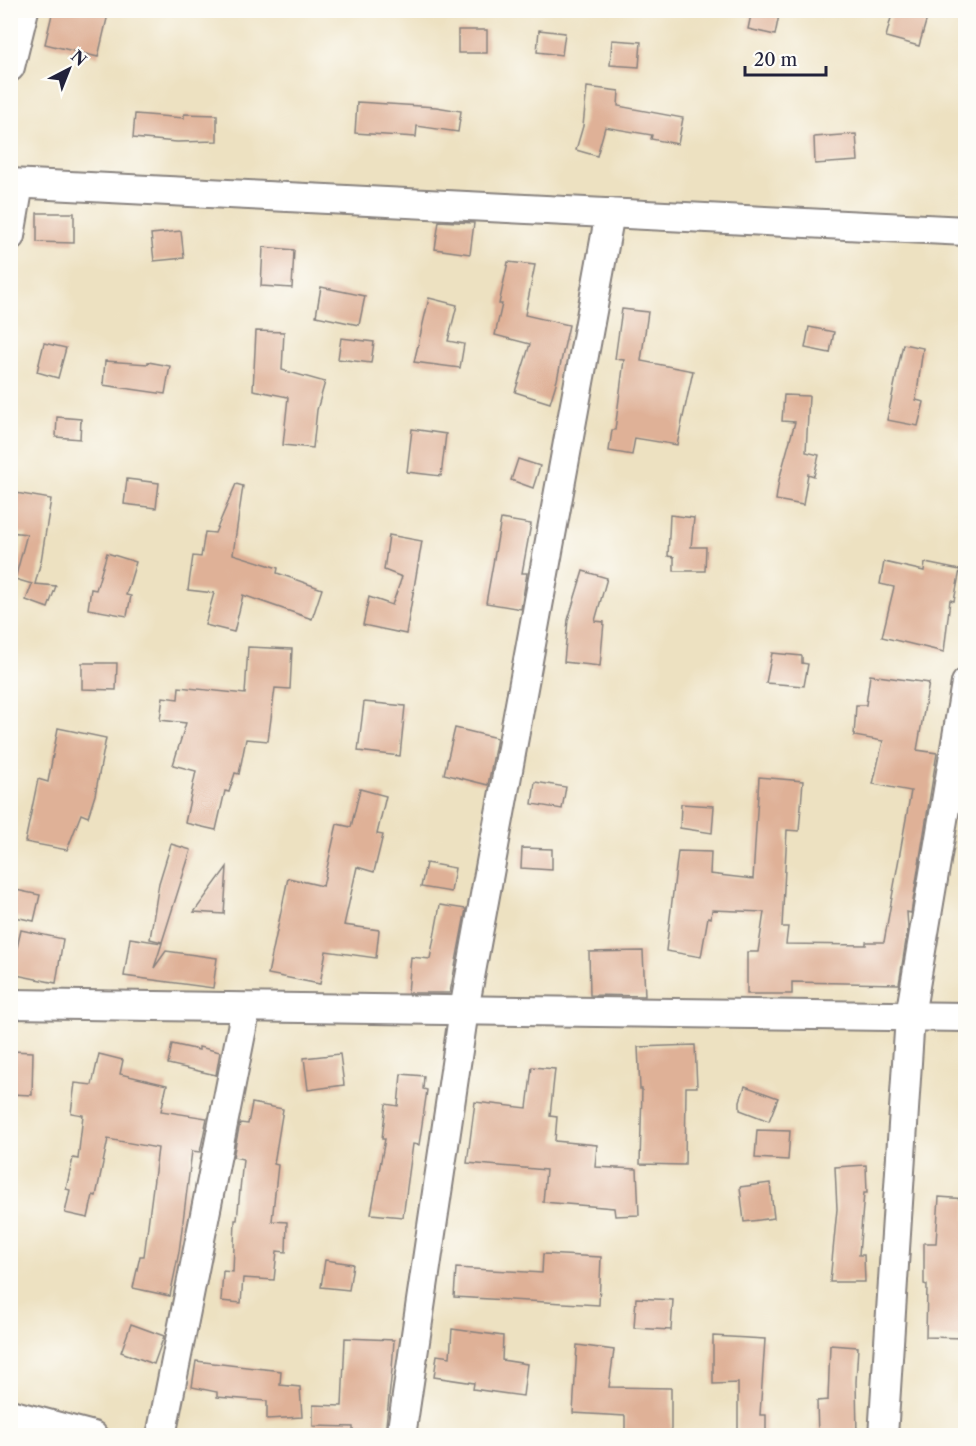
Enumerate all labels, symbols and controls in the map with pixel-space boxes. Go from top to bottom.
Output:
north arrow [39,39,99,99]
scale bar [745,39,826,77]
text: N [67,46,91,70]
text: 20 m [754,49,798,71]

